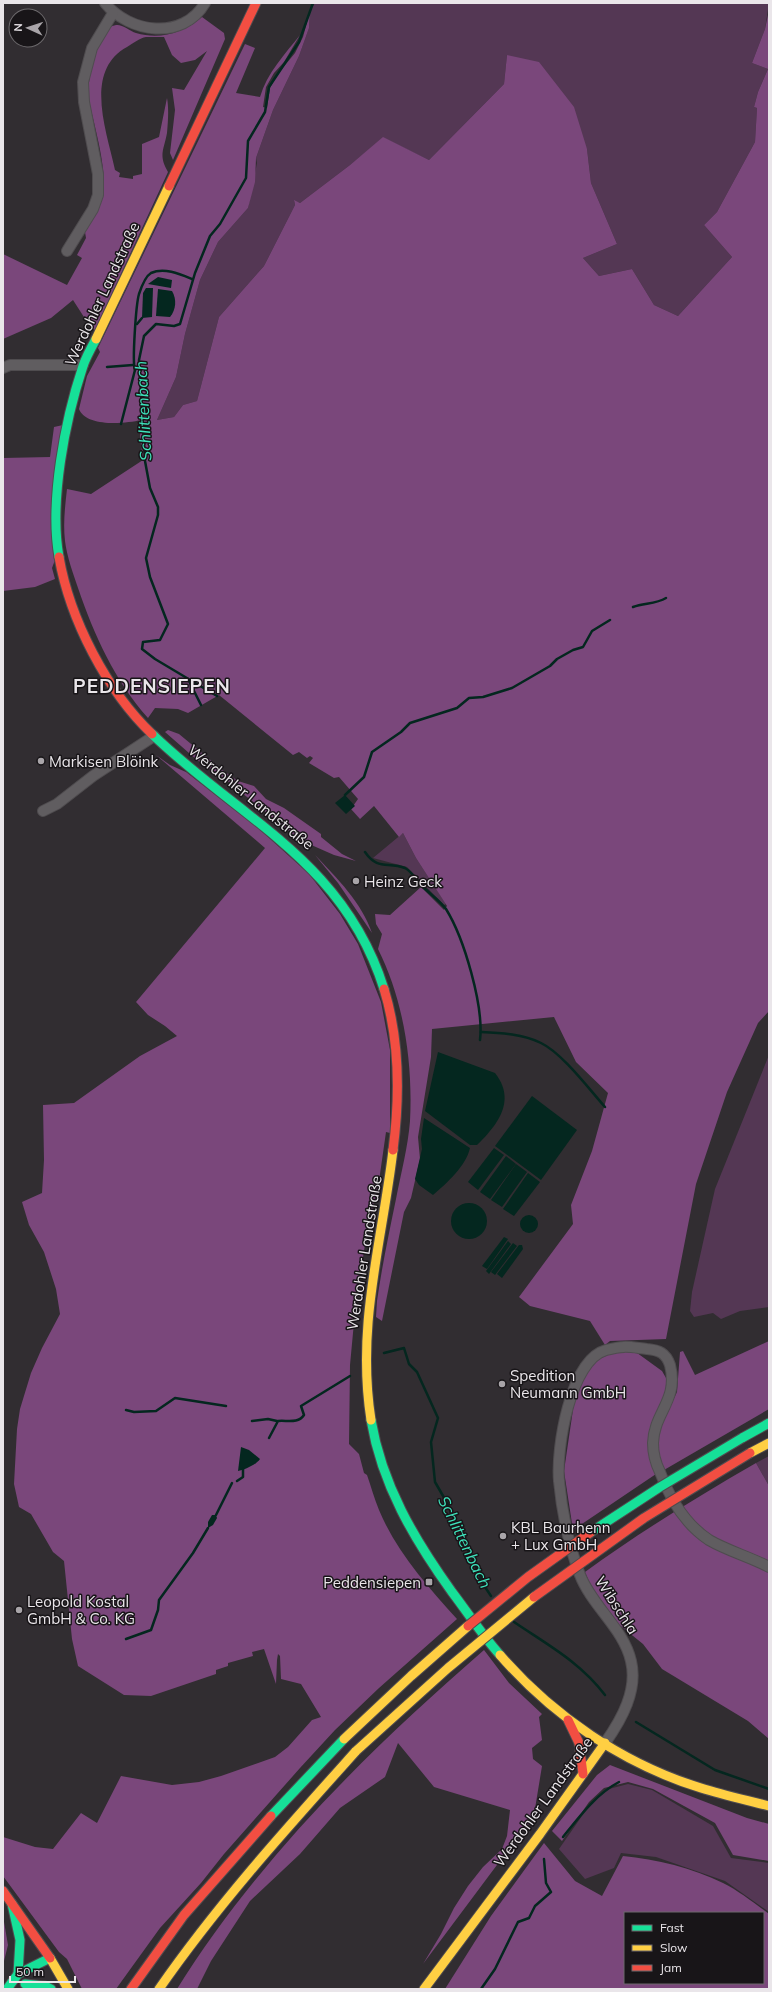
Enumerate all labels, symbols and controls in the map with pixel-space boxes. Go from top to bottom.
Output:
north arrow [8,8,48,48]
text: N [11,23,25,32]
street label: Werdohler Landstraße [60,219,144,369]
water label: Schlittenbach [130,360,156,462]
district label: PEDDENSIEPEN [73,674,231,698]
street label: Werdohler Landstraße [184,740,318,854]
place label: Markisen Blöink [49,752,159,771]
marker: Markisen Blöink [36,756,46,766]
place label: Heinz Geck [364,872,442,891]
marker: Heinz Geck [351,876,361,886]
street label: Werdohler Landstraße [342,1174,386,1332]
place label: Spedition Neumann GmbH [510,1366,626,1402]
marker: Spedition Neumann GmbH [497,1379,507,1389]
water label: Schlittenbach [434,1493,496,1591]
place label: KBL Baurhenn + Lux GmbH [511,1518,611,1554]
marker: KBL Baurhenn + Lux GmbH [498,1531,508,1541]
street label: Wibschla [591,1572,643,1638]
place label: Peddensiepen [323,1573,421,1592]
marker: Peddensiepen [424,1577,434,1587]
place label: Leopold Kostal GmbH & Co. KG [27,1592,135,1628]
marker: Leopold Kostal GmbH & Co. KG [14,1605,24,1615]
street label: Werdohler Landstraße [489,1733,597,1871]
legend [624,1912,764,1984]
text: Fast [660,1920,684,1935]
text: Slow [660,1940,688,1955]
scale bar [10,1958,75,1984]
text: Jam [660,1960,682,1975]
text: 50 m [16,1964,44,1979]

